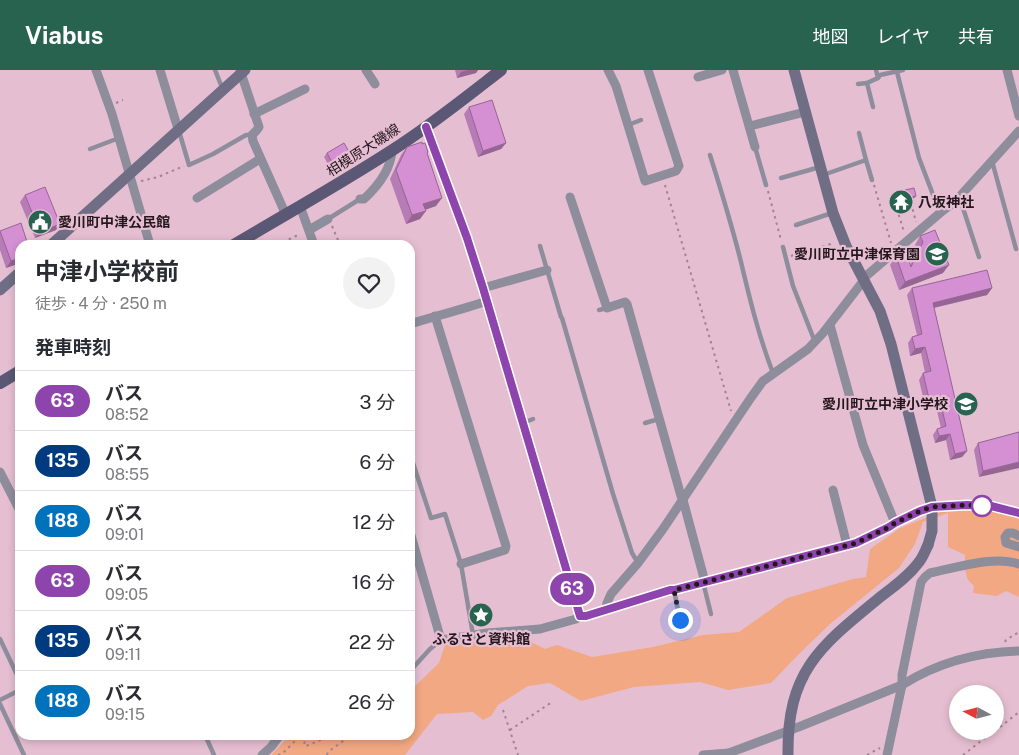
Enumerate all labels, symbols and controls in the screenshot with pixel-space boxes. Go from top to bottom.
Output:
text: Viabus [25,21,103,49]
text: 地図 [813,26,849,47]
text: レイヤ [877,26,930,47]
text: 共有 [958,26,994,47]
street label: 相模原大磯線 [323,120,403,180]
temple icon: 八坂神社 [888,189,914,215]
place label: 八坂神社 [918,194,974,210]
public building icon: 愛川町中津公民館 [27,209,53,235]
place label: 愛川町中津公民館 [58,214,170,230]
school or university icon: 愛川町立中津保育園 [924,241,950,267]
place label: 愛川町立中津保育園 [794,246,920,262]
text: 中津小学校前 [35,257,179,285]
button: heart [343,257,395,309]
text: 徒歩 · 4 分 · 250 m [35,294,167,313]
text: 発車時刻 [35,336,111,358]
text: バス [105,382,143,404]
text: 63 [51,390,74,411]
text: 3 分 [359,391,395,413]
school or university icon: 愛川町立中津小学校 [953,391,979,417]
place label: 愛川町立中津小学校 [822,396,948,412]
text: 08:52 [105,405,148,424]
text: バス [105,442,143,464]
text: 135 [47,450,78,471]
text: 6 分 [360,451,395,473]
text: 08:55 [105,465,149,484]
unlabelled marker [971,495,993,517]
text: バス [105,502,143,524]
text: 188 [47,510,78,531]
text: 12 分 [352,511,395,533]
text: 09:01 [105,525,145,544]
text: バス [105,562,143,584]
text: 63 [51,570,74,591]
text: 16 分 [352,571,395,593]
line badge: 63 [550,573,594,605]
text: 63 [560,578,584,599]
text: 09:05 [105,585,148,604]
place icon: ふるさと資料館 [468,602,494,628]
your location [668,608,693,633]
text: バス [105,622,143,644]
text: 135 [47,630,78,651]
text: 22 分 [349,631,395,653]
place label: ふるさと資料館 [432,631,530,647]
text: 09:11 [105,645,141,664]
text: バス [105,682,143,704]
north arrow [949,685,1004,740]
map controls [949,685,1004,740]
text: 188 [47,690,78,711]
text: 26 分 [348,691,395,713]
text: 09:15 [105,705,145,724]

